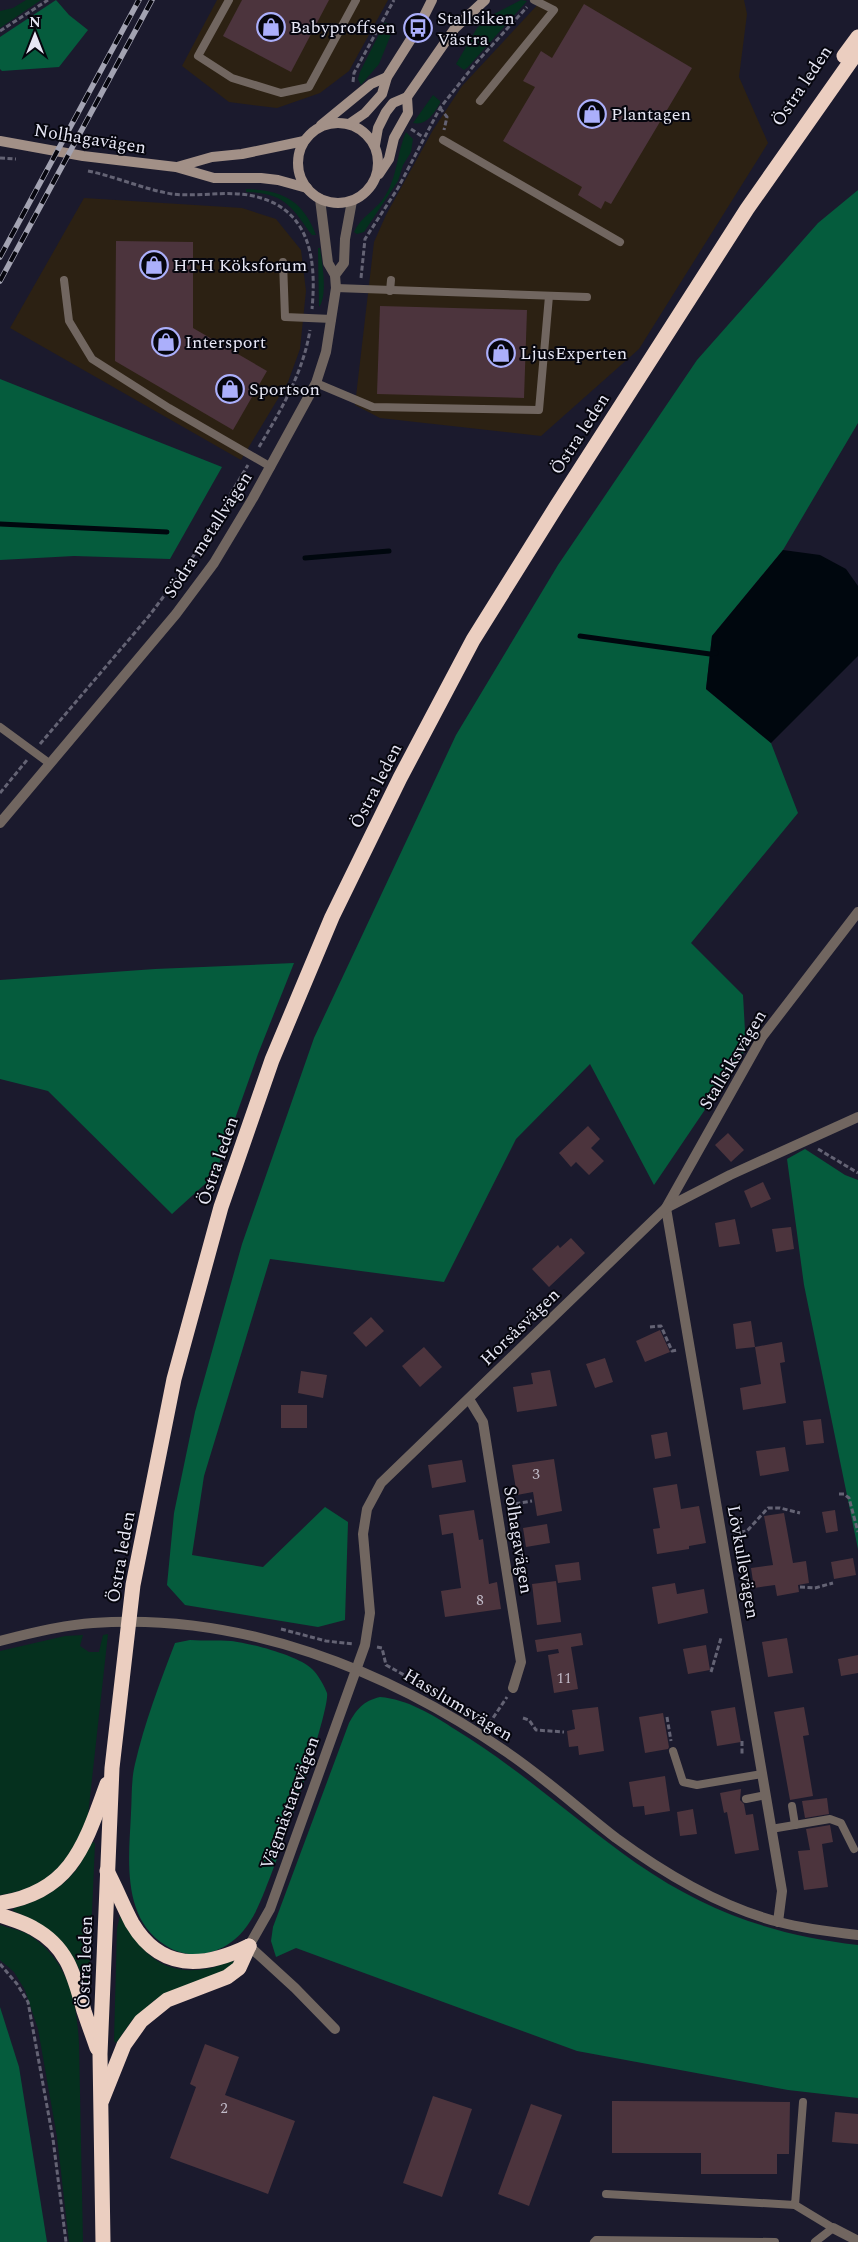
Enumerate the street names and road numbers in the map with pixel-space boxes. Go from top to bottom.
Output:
street label: Östra leden [765,40,839,132]
street label: Nolhagavägen [32,117,148,161]
street label: Östra leden [543,388,617,480]
street label: Södra metallvägen [157,466,259,604]
street label: Östra leden [343,739,409,833]
street label: Stallsiksvägen [692,1005,774,1115]
street label: Östra leden [190,1113,246,1209]
street label: Horsåsvägen [474,1282,566,1372]
street label: Solhagavägen [496,1484,540,1596]
street label: Lövkullevägen [720,1503,766,1621]
street label: Östra leden [100,1509,142,1605]
street label: Hasslumsvägen [398,1662,518,1748]
street label: Vägmästarevägen [253,1733,327,1873]
street label: Östra leden [70,1915,100,2009]

